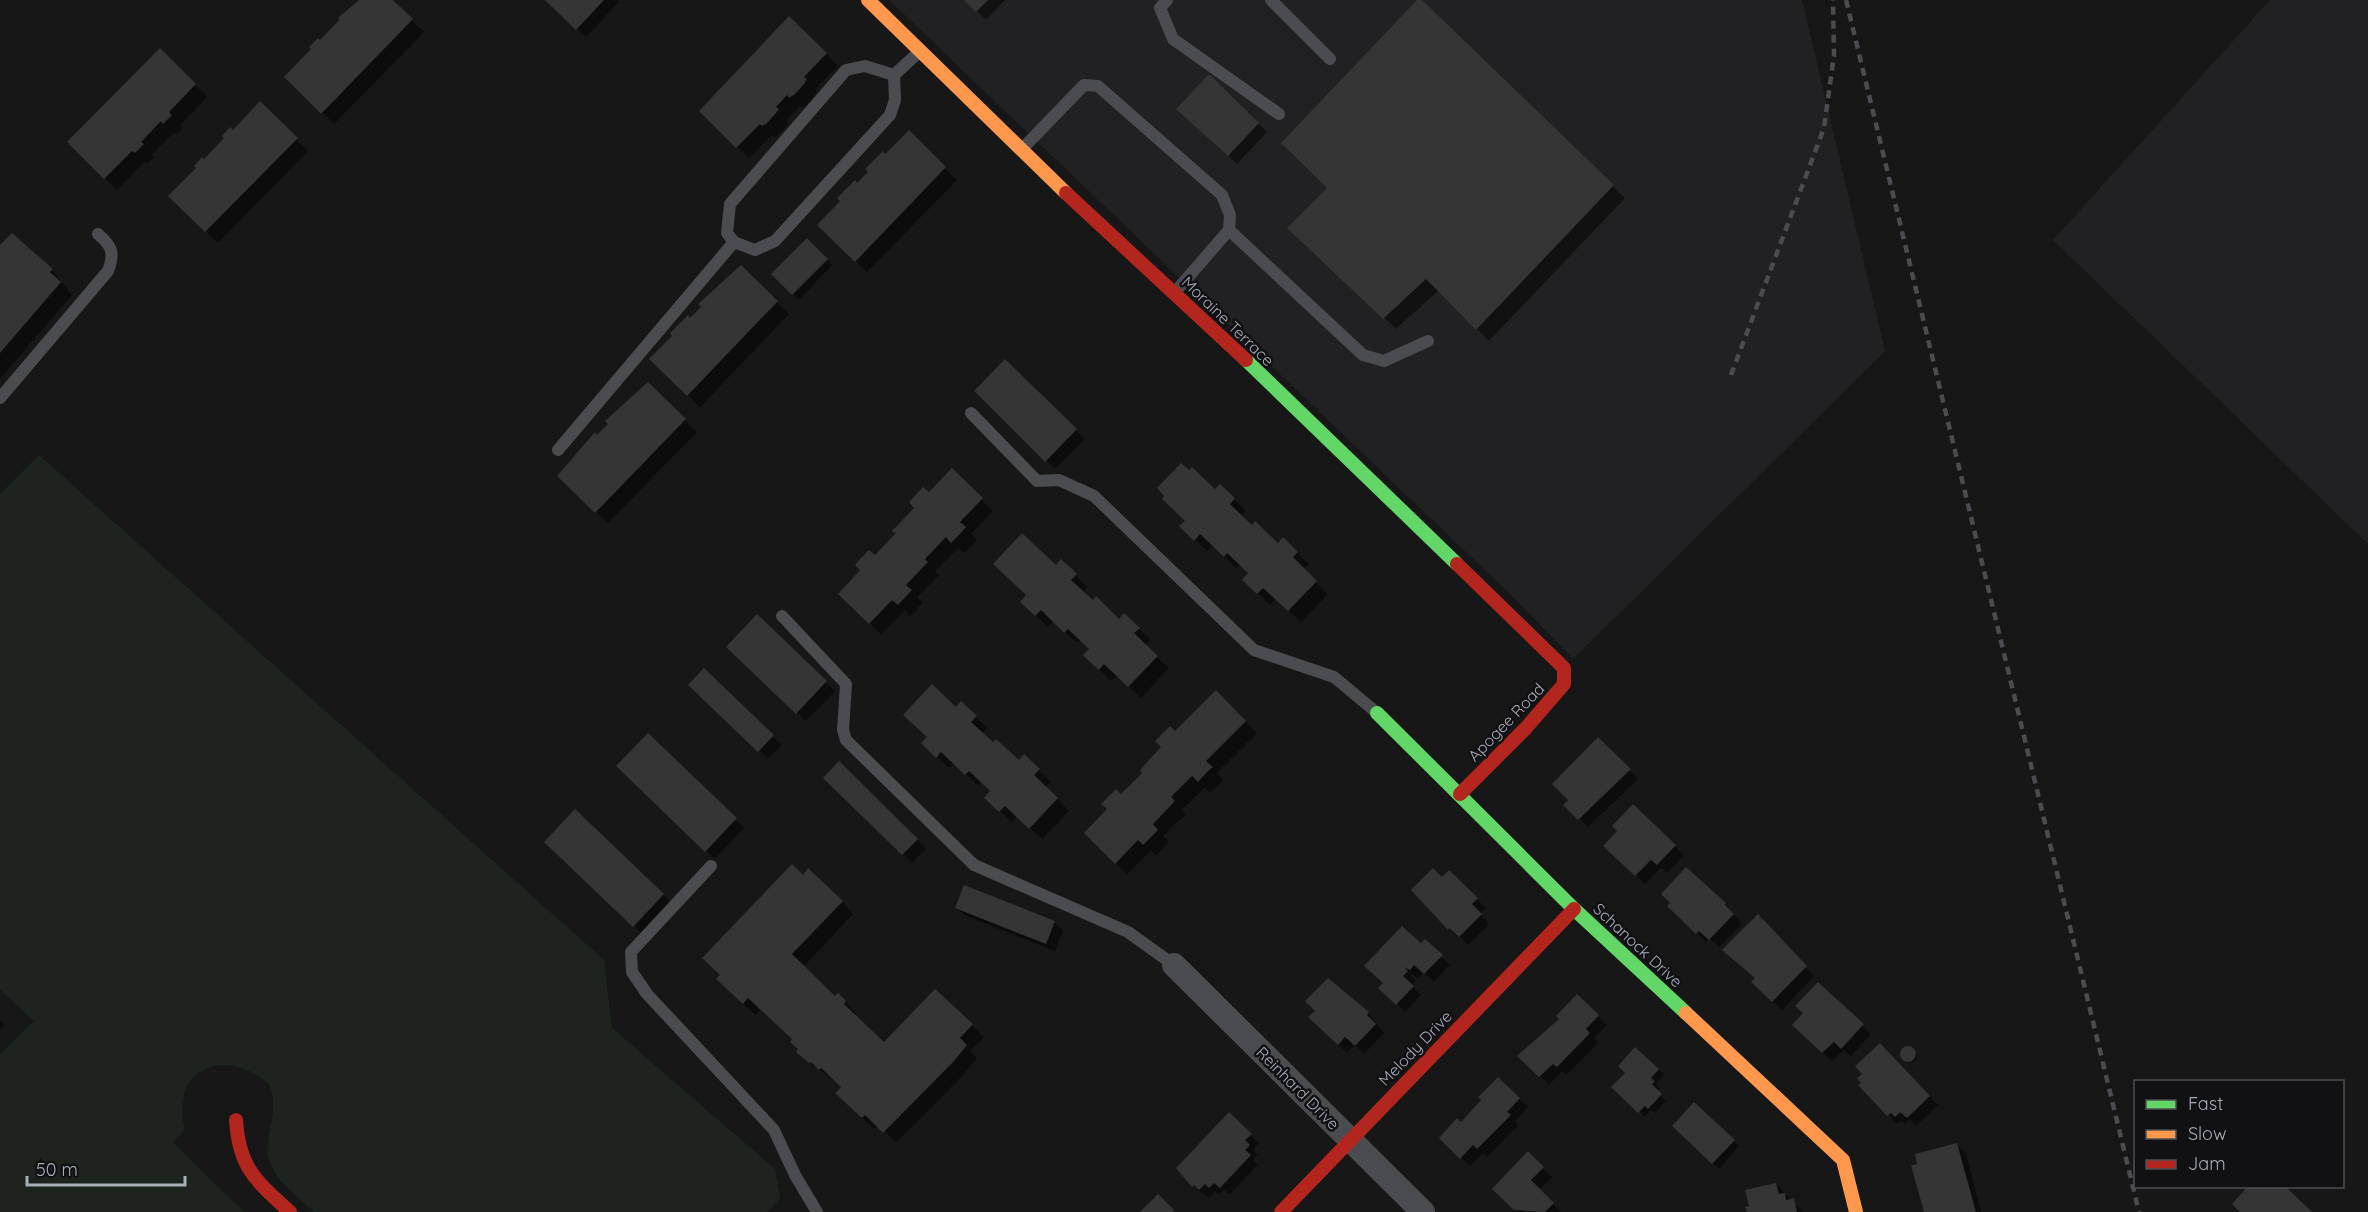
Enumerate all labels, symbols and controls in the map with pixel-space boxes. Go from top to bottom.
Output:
street label: Moraine Terrace [1178,272,1278,370]
street label: Apogee Road [1464,679,1548,765]
street label: Schanock Drive [1589,899,1687,991]
street label: Melody Drive [1374,1006,1456,1090]
street label: Reinhard Drive [1252,1042,1344,1134]
legend [2134,1080,2344,1188]
text: Fast [2188,1092,2223,1115]
text: Slow [2188,1122,2226,1145]
scale bar [27,1149,184,1187]
text: Jam [2188,1152,2226,1175]
text: 50 m [36,1158,78,1181]

